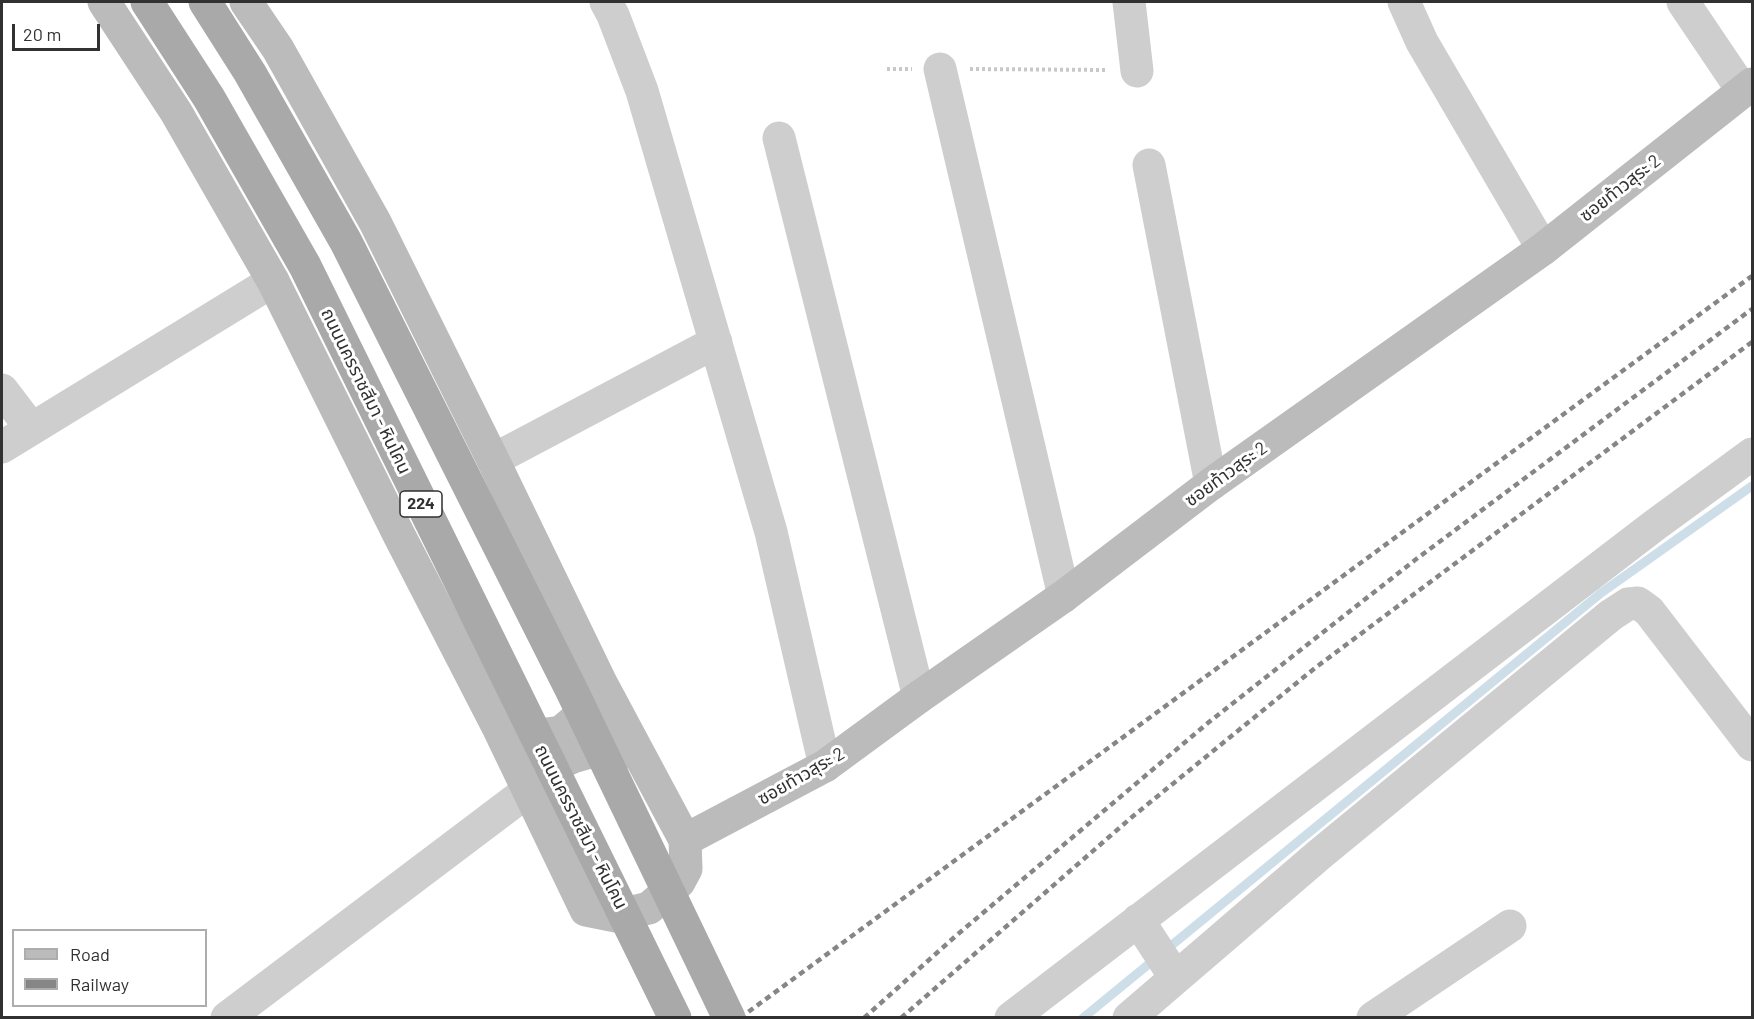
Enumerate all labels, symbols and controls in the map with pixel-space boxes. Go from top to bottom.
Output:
scale bar [15,12,104,50]
text: 20 m [23,23,61,45]
street label: ซอยท้าวสุระ 2 [1575,150,1665,226]
street label: ถนนนครราชสีมา - หินโคน [316,305,416,477]
street label: ซอยท้าวสุระ 2 [1181,437,1271,511]
road number: 224 [400,491,442,517]
street label: ถนนนครราชสีมา - หินโคน [530,741,632,913]
street label: ซอยท้าวสุระ 2 [754,743,848,809]
legend [12,929,207,1007]
text: Road [70,943,110,965]
text: Railway [70,973,129,995]

